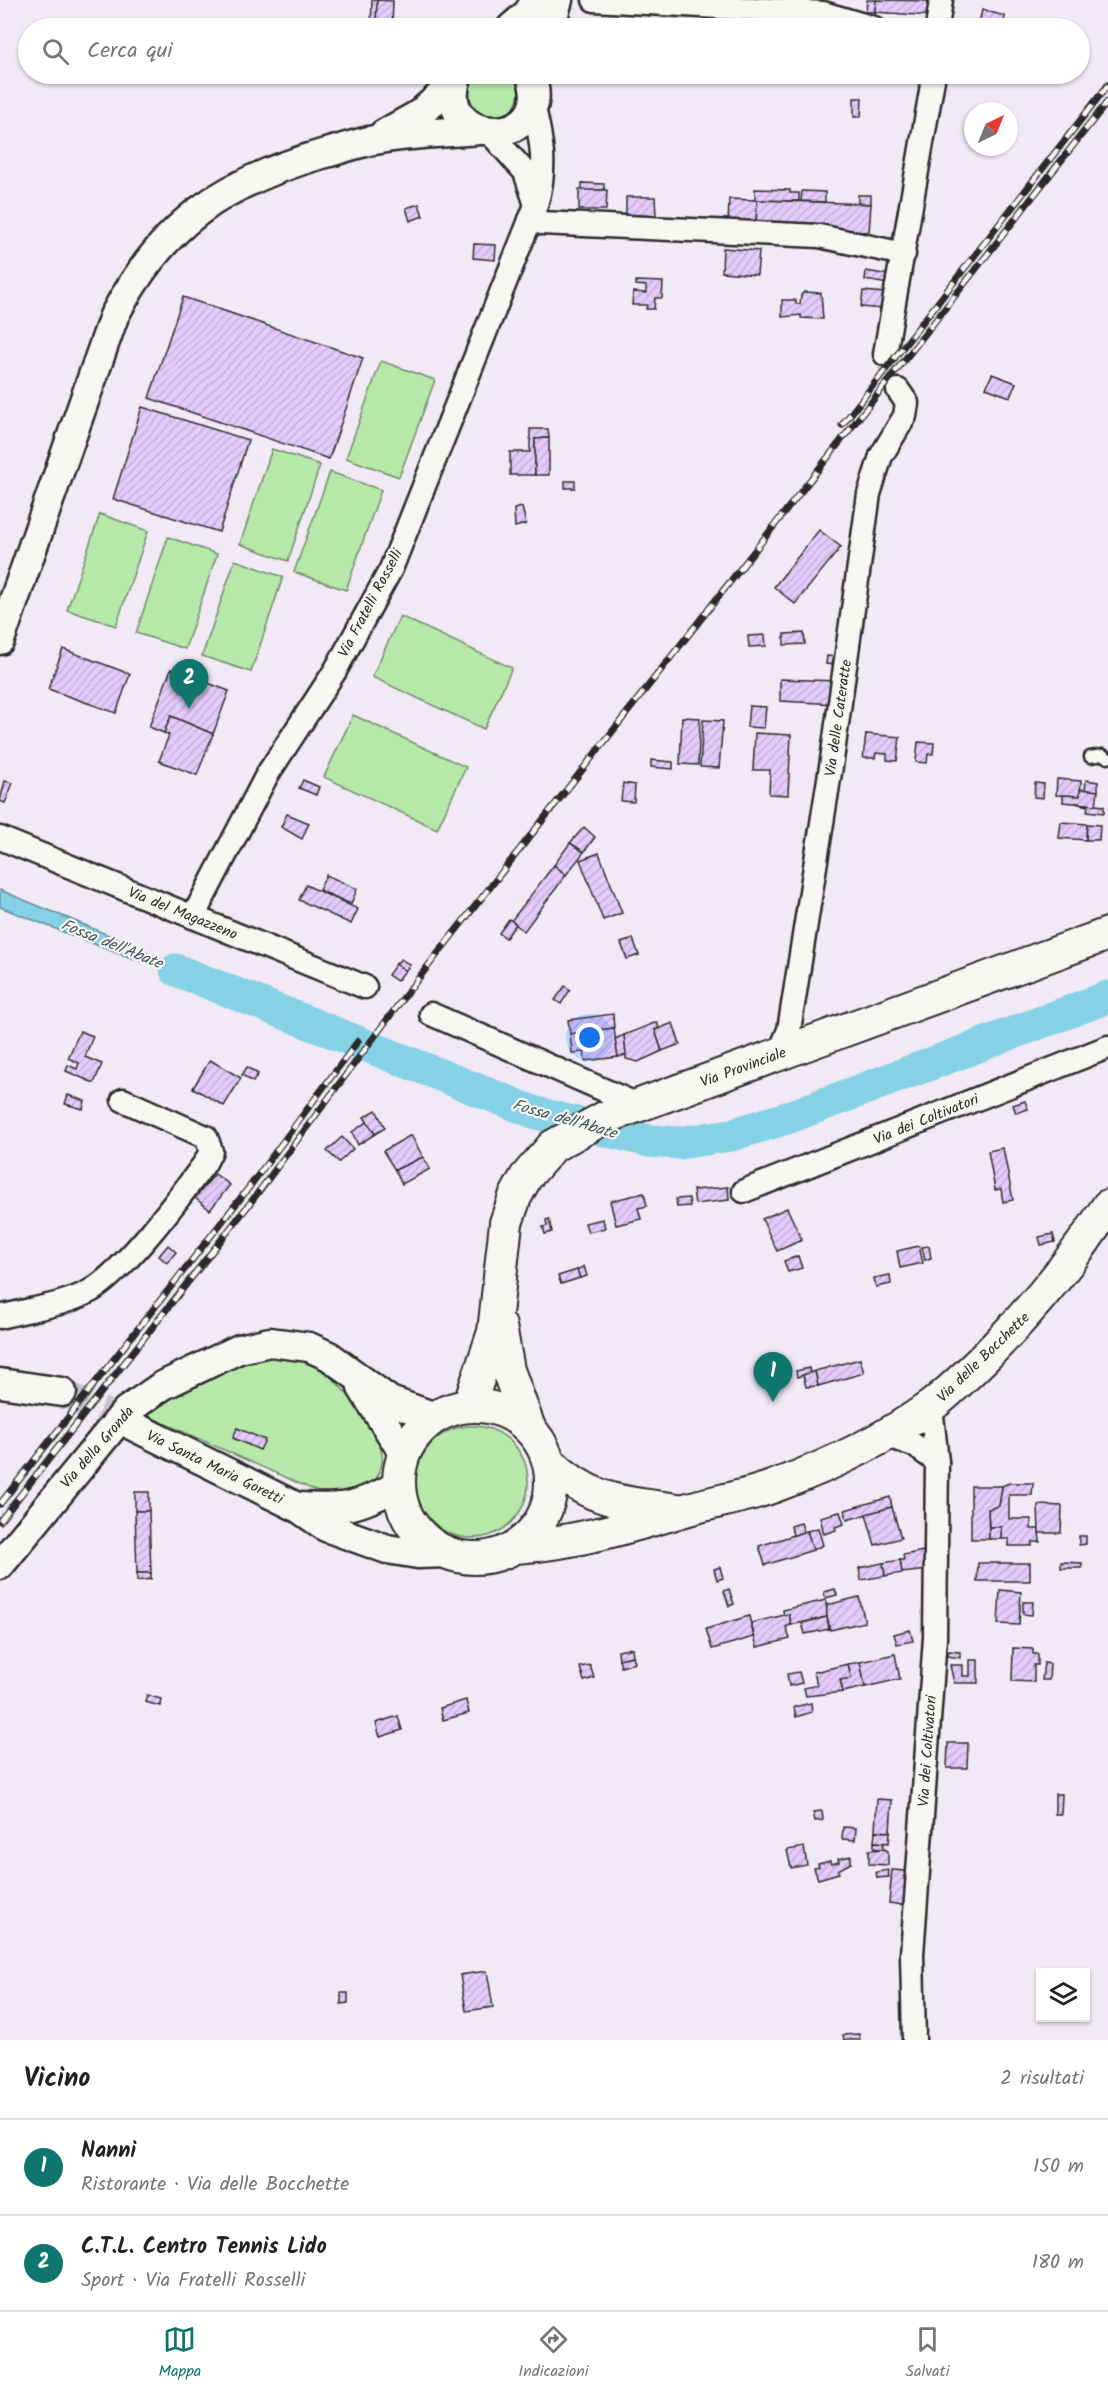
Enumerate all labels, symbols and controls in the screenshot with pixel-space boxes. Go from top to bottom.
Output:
search box [18,18,1090,84]
text: Cerca qui [87,34,173,69]
icon: search [39,35,72,68]
north arrow [964,102,1018,156]
street label: Via Fratelli Rosselli [332,544,410,662]
street label: Via delle Cateratte [819,658,859,778]
pin: 2 [170,660,208,709]
street label: Via del Magazzeno [124,881,241,947]
water label: Fossa dell'Abate [57,913,168,977]
your location [575,1023,604,1052]
street label: Via Provinciale [697,1041,790,1095]
street label: Via dei Coltivatori [870,1087,984,1152]
water label: Fossa dell'Abate [509,1093,621,1147]
street label: Via delle Bocchette [932,1307,1036,1409]
pin: 1 [754,1352,792,1402]
street label: Via della Gronda [55,1401,140,1494]
street label: Via Santa Maria Goretti [142,1424,288,1512]
street label: Via dei Coltivatori [912,1693,944,1808]
map controls [1036,1968,1090,2022]
button: layers [1036,1968,1090,2022]
text: Vicino [24,2058,90,2100]
text: 2 risultati [1000,2063,1084,2095]
text: Nanni [81,2134,136,2169]
text: 1 [40,2151,47,2183]
text: 150 m [1033,2151,1084,2183]
text: Ristorante · Via delle Bocchette [81,2169,349,2201]
text: C.T.L. Centro Tennis Lido [81,2230,327,2265]
text: 2 [38,2247,49,2279]
text: 180 m [1032,2247,1084,2279]
text: Sport · Via Fratelli Rosselli [81,2265,305,2297]
tab: Mappa [158,2323,201,2384]
tab: Indicazioni [518,2323,589,2384]
tab: Salvati [905,2323,950,2384]

